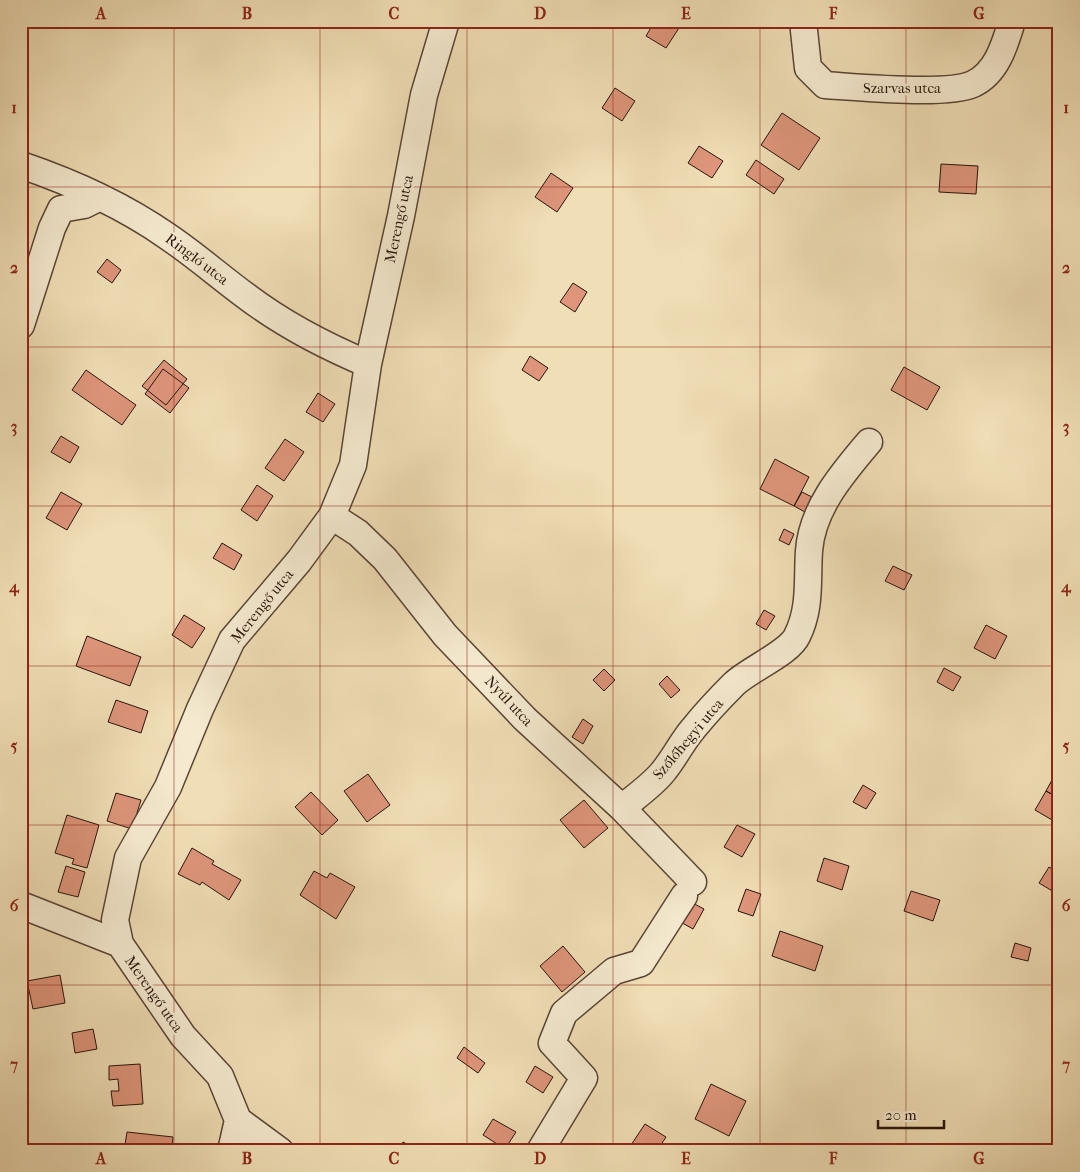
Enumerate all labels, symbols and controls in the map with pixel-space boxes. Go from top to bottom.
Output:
text: A [95,4,107,23]
text: B [242,4,252,23]
text: C [389,4,400,23]
text: D [534,4,546,23]
text: E [681,4,691,23]
text: F [828,4,838,23]
text: G [973,4,985,23]
street label: Szarvas utca [863,79,942,97]
text: 1 [11,98,17,117]
text: 1 [1063,98,1069,117]
street label: Merengő utca [381,172,417,265]
street label: Ringló utca [162,229,233,289]
text: 2 [10,258,18,277]
text: 2 [1062,258,1070,277]
text: 3 [11,417,17,437]
text: 3 [1063,417,1069,437]
street label: Merengő utca [227,565,298,646]
text: 4 [8,577,20,597]
text: 4 [1060,577,1072,597]
street label: Nyúl utca [481,672,538,731]
street label: Szőlőhegyi utca [649,694,728,783]
text: 5 [11,736,18,755]
text: 5 [1063,736,1070,755]
text: 6 [10,896,19,915]
text: 6 [1062,896,1071,915]
street label: Merengő utca [121,952,188,1037]
text: 7 [9,1055,18,1074]
text: 7 [1061,1055,1070,1074]
scale bar [878,1097,944,1129]
text: 20 m [885,1106,917,1124]
text: A [95,1149,107,1168]
text: B [242,1149,252,1168]
text: C [389,1149,400,1168]
text: D [534,1149,546,1168]
text: E [681,1149,691,1168]
text: F [828,1149,838,1168]
text: G [973,1149,985,1168]

